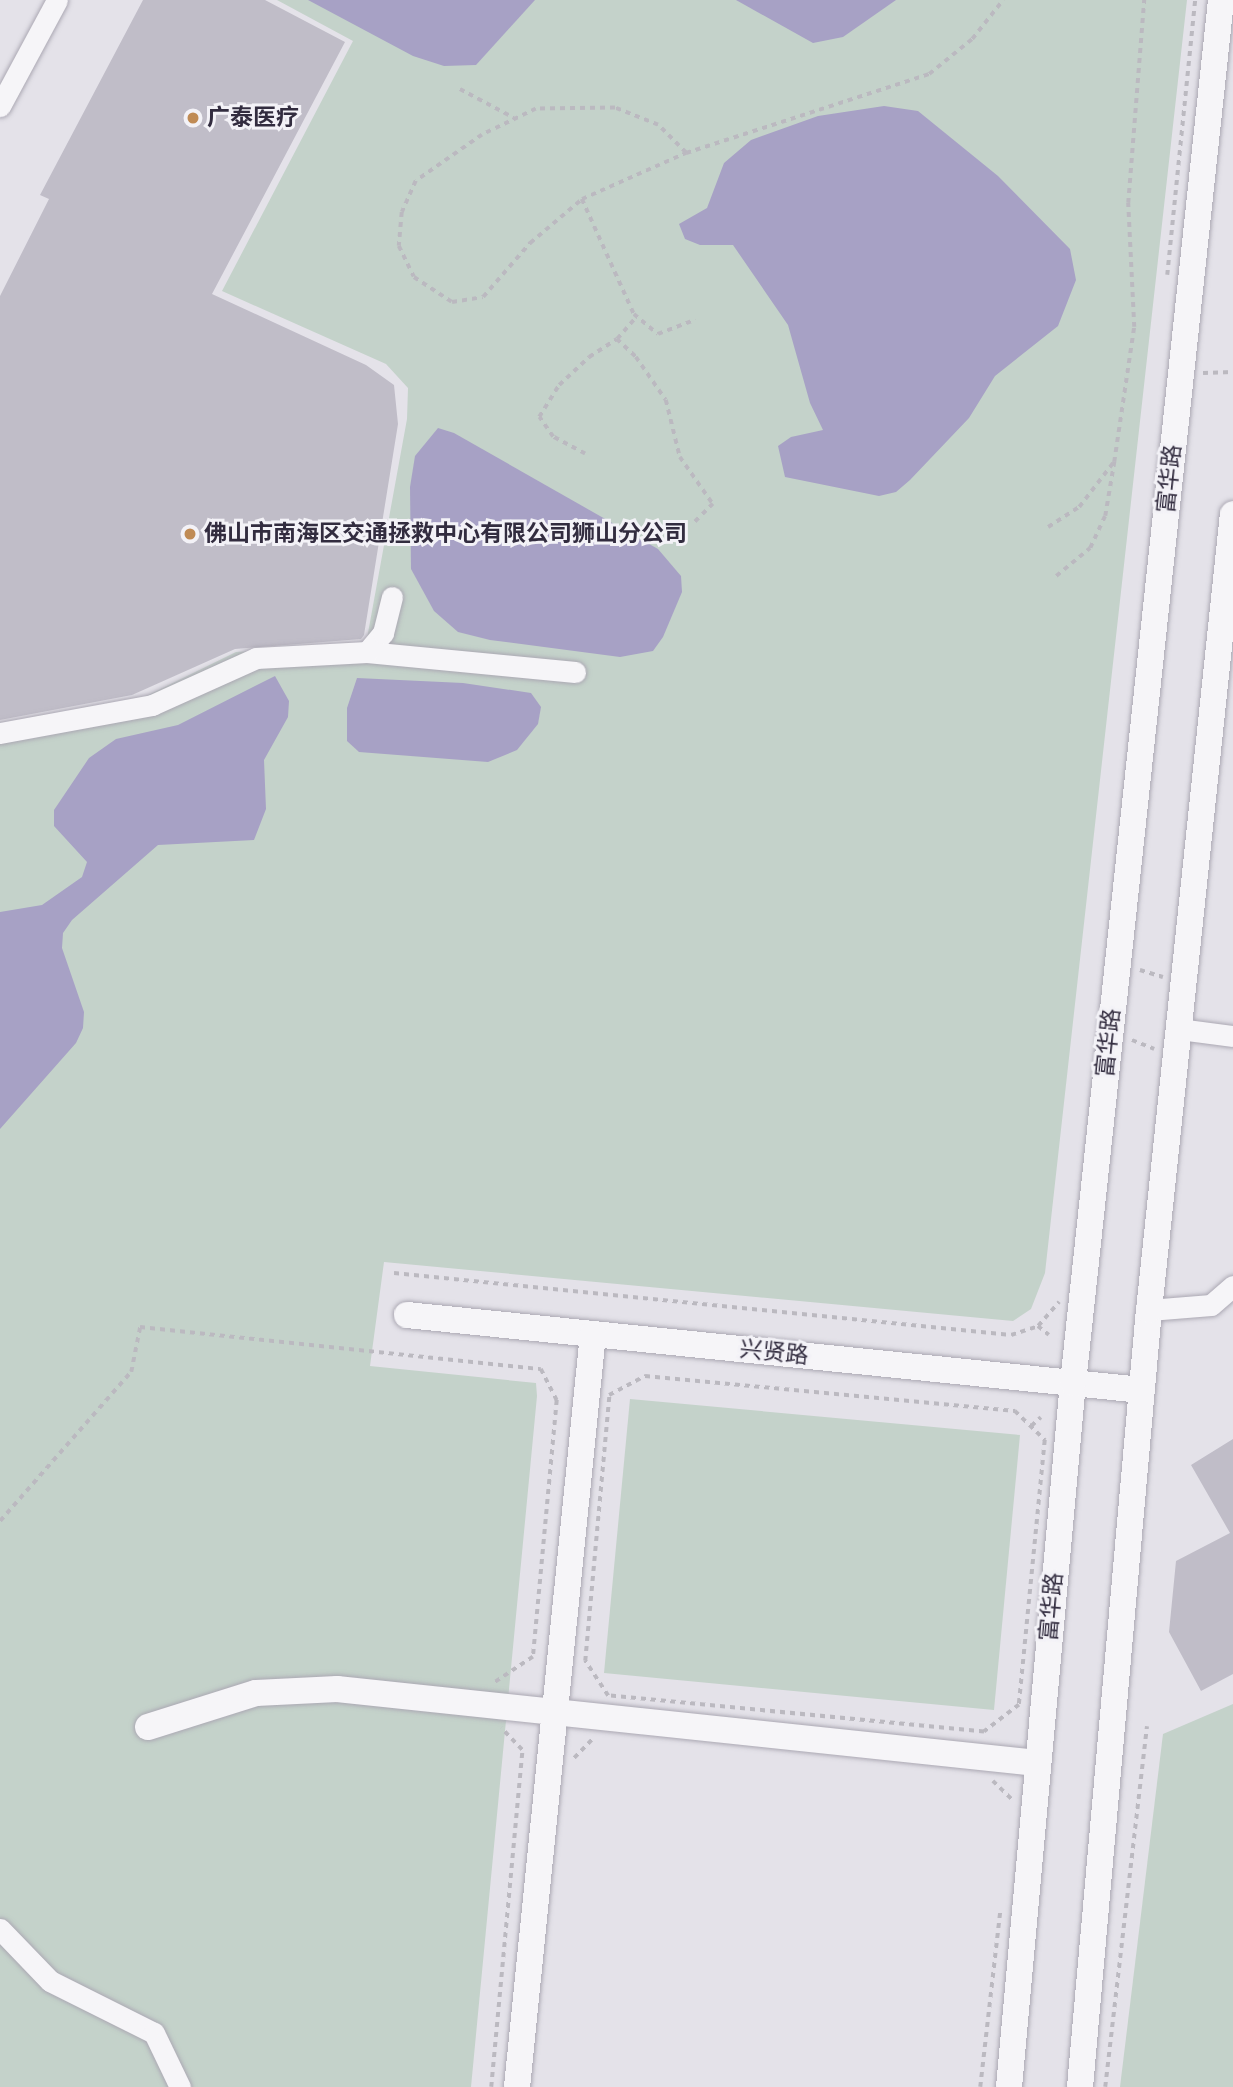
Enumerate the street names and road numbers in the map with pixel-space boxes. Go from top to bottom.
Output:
street label: 富华路 [1153,443,1187,515]
street label: 富华路 [1092,1007,1126,1079]
street label: 兴贤路 [738,1336,810,1370]
street label: 富华路 [1035,1571,1069,1643]

